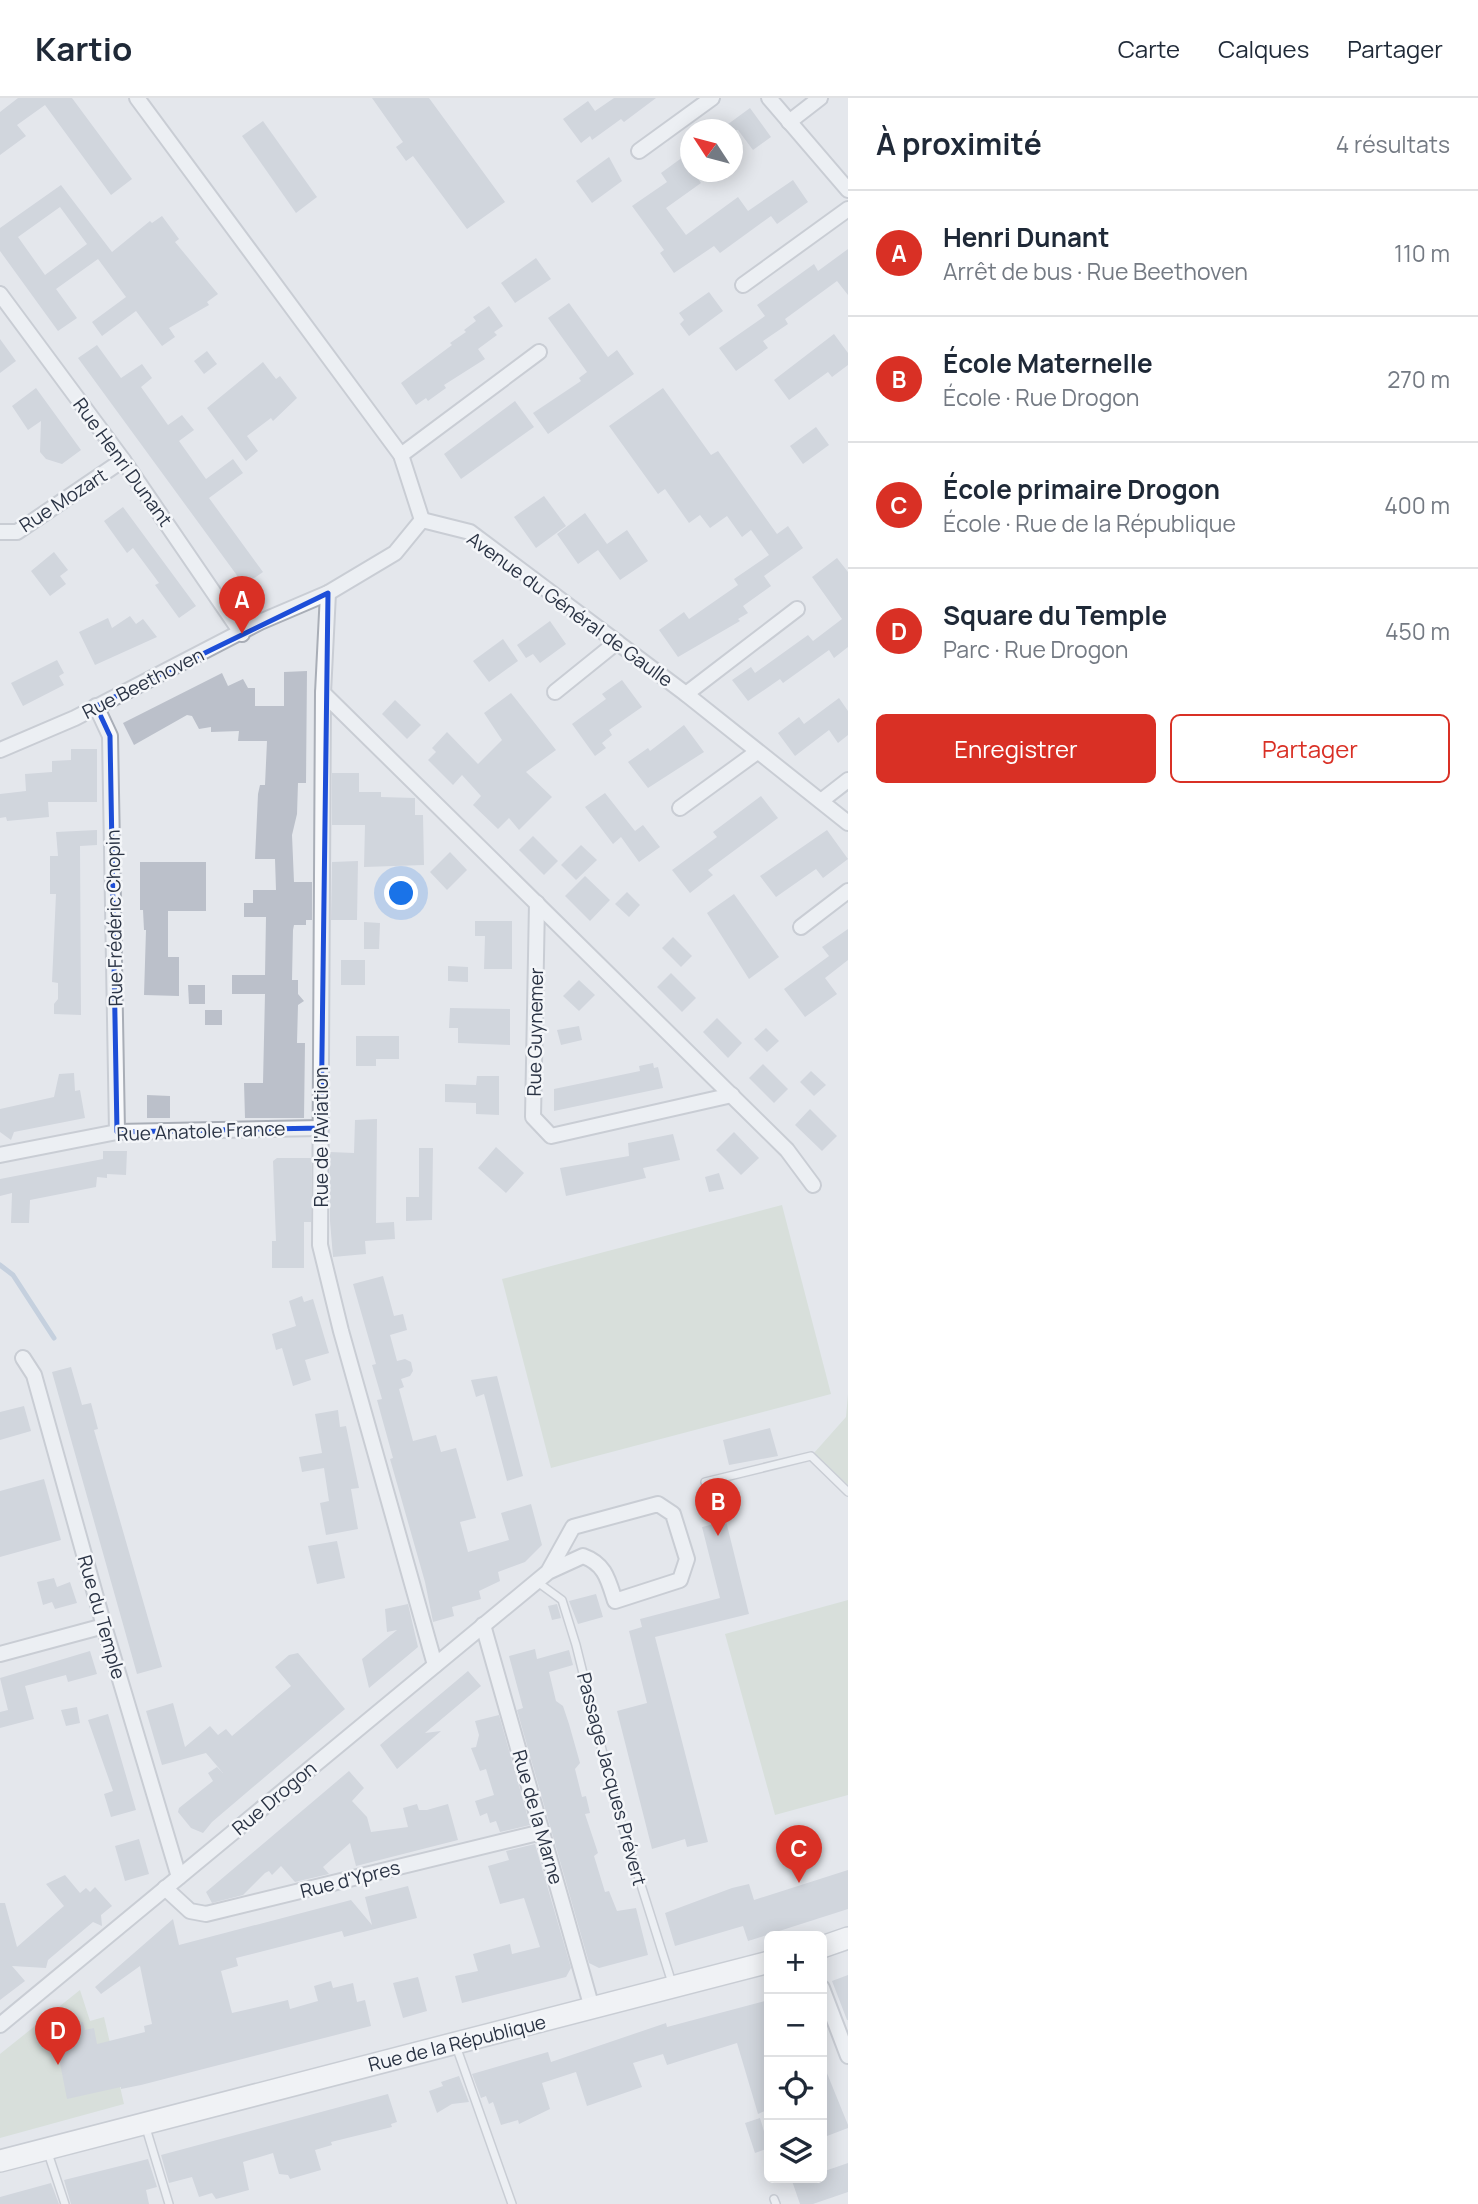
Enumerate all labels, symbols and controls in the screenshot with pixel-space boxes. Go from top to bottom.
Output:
text: Kartio [35,26,132,71]
text: Carte [1118,32,1180,65]
text: Calques [1218,32,1309,65]
text: Partager [1347,32,1443,65]
north arrow [680,119,743,182]
text: À proximité [876,123,1042,164]
text: 4 résultats [1336,128,1450,160]
text: Henri Dunant [943,219,1109,255]
text: A [891,237,907,269]
text: 110 m [1394,237,1450,269]
text: Arrêt de bus · Rue Beethoven [943,255,1248,287]
text: École Maternelle [943,345,1153,381]
text: B [892,363,906,395]
text: 270 m [1387,363,1450,395]
text: École · Rue Drogon [943,381,1140,413]
street label: Rue Henri Dunant [67,392,179,532]
street label: Rue Mozart [14,462,112,538]
text: École primaire Drogon [943,471,1220,507]
text: C [891,489,908,521]
text: 400 m [1384,489,1450,521]
text: École · Rue de la République [943,507,1236,539]
street label: Avenue du Général de Gaulle [462,525,678,693]
pin: A [219,576,265,634]
text: Square du Temple [943,597,1167,633]
text: D [891,615,907,647]
text: 450 m [1385,615,1450,647]
text: Parc · Rue Drogon [943,633,1129,665]
street label: Rue Beethoven [78,641,208,725]
button: Enregistrer [876,714,1156,783]
button: Partager [1170,714,1450,783]
street label: Rue Frédéric Chopin [99,829,129,1007]
your location [384,876,418,910]
street label: Rue Guynemer [521,967,549,1097]
street label: Rue de l'Aviation [308,1067,334,1207]
street label: Rue Anatole France [116,1115,286,1147]
pin: B [695,1478,741,1536]
street label: Rue du Temple [72,1552,132,1682]
street label: Passage Jacques Prévert [571,1670,653,1888]
street label: Rue de la Marne [506,1747,570,1887]
street label: Rue Drogon [226,1755,322,1841]
pin: C [776,1825,822,1883]
street label: Rue d'Ypres [297,1854,403,1904]
map controls [764,1931,827,2183]
button: + [764,1931,827,1994]
button: − [764,1994,827,2057]
pin: D [35,2007,81,2065]
street label: Rue de la République [365,2008,549,2078]
button: locate [764,2057,827,2120]
button: layers [764,2120,827,2183]

